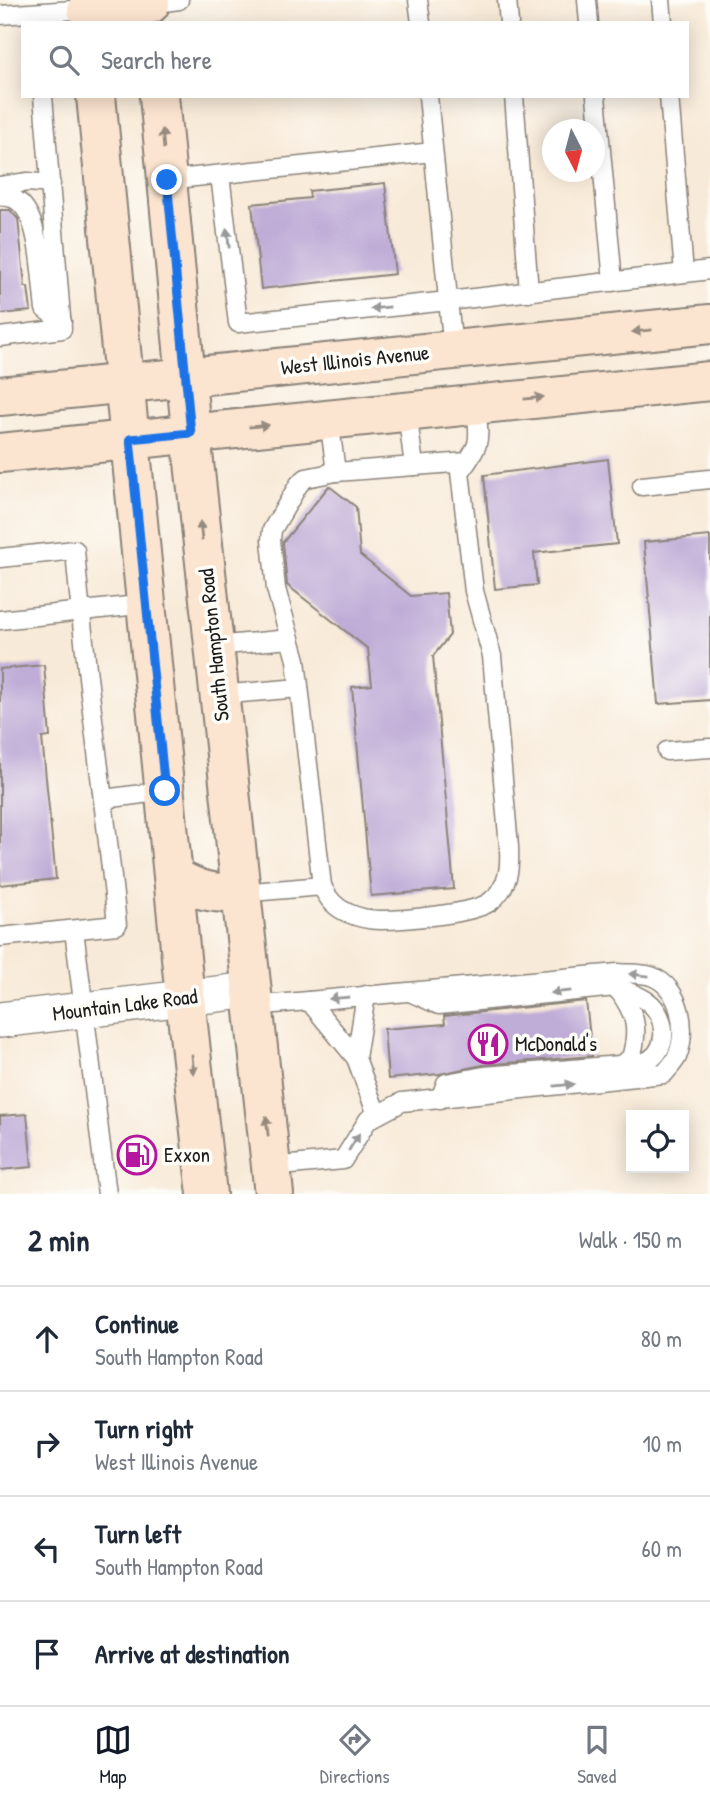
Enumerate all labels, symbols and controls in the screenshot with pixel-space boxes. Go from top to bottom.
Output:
search box [21,21,689,98]
icon: search [45,41,83,79]
text: Search here [101,42,212,77]
north arrow [542,119,605,182]
one-way arrow [157,128,168,150]
route end [151,164,182,195]
one-way arrow [222,227,233,249]
one-way arrow [369,303,391,314]
one-way arrow [631,326,653,337]
street label: West Illinois Avenue [279,337,431,382]
one-way arrow [523,393,545,404]
one-way arrow [248,420,270,431]
one-way arrow [196,520,207,542]
street label: South Hampton Road [191,567,236,723]
route start [149,775,180,806]
one-way arrow [628,969,650,980]
street label: Mountain Lake Road [51,981,199,1028]
one-way arrow [550,987,572,998]
one-way arrow [328,993,350,1004]
restaurant icon: McDonald's [467,1023,509,1065]
place label: McDonald's [515,1029,597,1058]
one-way arrow [188,1055,199,1077]
one-way arrow [553,1080,575,1091]
map controls [626,1110,689,1173]
button: locate [626,1110,689,1173]
one-way arrow [261,1115,272,1137]
one-way arrow [347,1133,360,1152]
fuel station icon: Exxon [116,1134,158,1176]
place label: Exxon [164,1140,210,1169]
text: 2 min [28,1220,90,1260]
text: Walk · 150 m [579,1224,682,1255]
text: Continue [95,1306,179,1341]
icon: ahead [28,1320,66,1358]
text: 80 m [641,1323,682,1354]
text: South Hampton Road [95,1341,263,1372]
text: Turn right [95,1411,193,1446]
icon: right [28,1425,66,1463]
text: 10 m [642,1428,682,1459]
text: West Illinois Avenue [95,1446,258,1477]
text: Turn left [95,1516,181,1551]
icon: left [28,1530,66,1568]
text: 60 m [642,1533,682,1564]
text: South Hampton Road [95,1551,263,1582]
icon: arrive [28,1635,66,1673]
text: Arrive at destination [95,1636,290,1671]
tab: Map [94,1721,132,1789]
tab: Directions [320,1721,390,1789]
tab: Saved [577,1721,616,1789]

